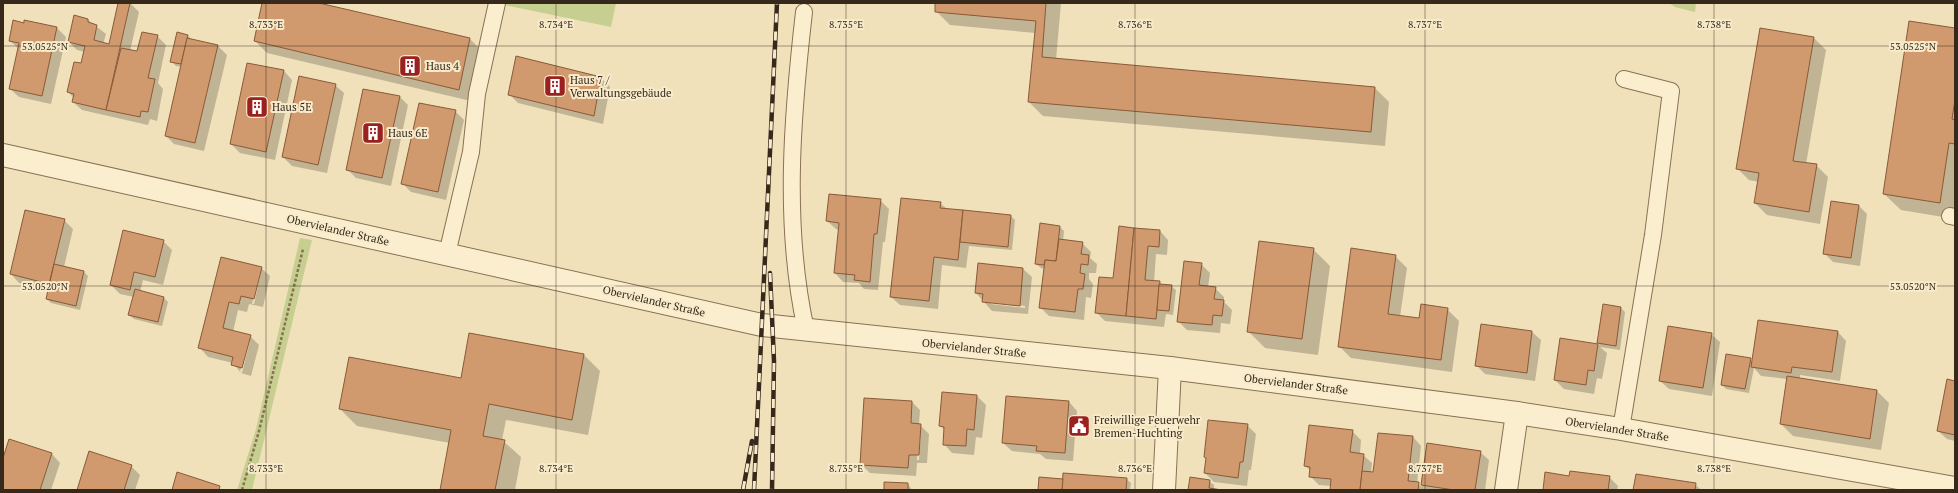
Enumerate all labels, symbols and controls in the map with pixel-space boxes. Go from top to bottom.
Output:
text: 8.733°E [249,18,283,31]
text: 8.734°E [539,18,573,31]
text: 8.735°E [829,18,863,31]
text: 8.736°E [1118,18,1152,31]
text: 8.737°E [1408,18,1442,31]
text: 8.738°E [1697,18,1731,31]
text: 53.0525°N [22,40,69,53]
text: 53.0525°N [1890,40,1937,53]
building icon: Haus 4 [397,53,423,79]
place label: Haus 4 [426,59,459,73]
building icon: Haus 7 / Verwaltungsgebäude [542,73,568,99]
place label: Haus 7 / Verwaltungsgebäude [570,73,672,100]
building icon: Haus 5E [244,94,270,120]
place label: Haus 5E [272,100,312,114]
building icon: Haus 6E [360,120,386,146]
place label: Haus 6E [388,126,428,140]
street label: Obervielander Straße [285,211,391,249]
text: 53.0520°N [22,280,69,293]
text: 53.0520°N [1890,280,1937,293]
street label: Obervielander Straße [601,282,707,320]
street label: Obervielander Straße [921,336,1027,360]
street label: Obervielander Straße [1243,371,1349,397]
public building icon: Freiwillige Feuerwehr Bremen-Huchting [1066,413,1092,439]
place label: Freiwillige Feuerwehr Bremen-Huchting [1094,413,1201,440]
street label: Obervielander Straße [1564,414,1670,444]
text: 8.733°E [249,462,283,475]
text: 8.734°E [539,462,573,475]
text: 8.735°E [829,462,863,475]
text: 8.736°E [1118,462,1152,475]
text: 8.737°E [1408,462,1442,475]
text: 8.738°E [1697,462,1731,475]

